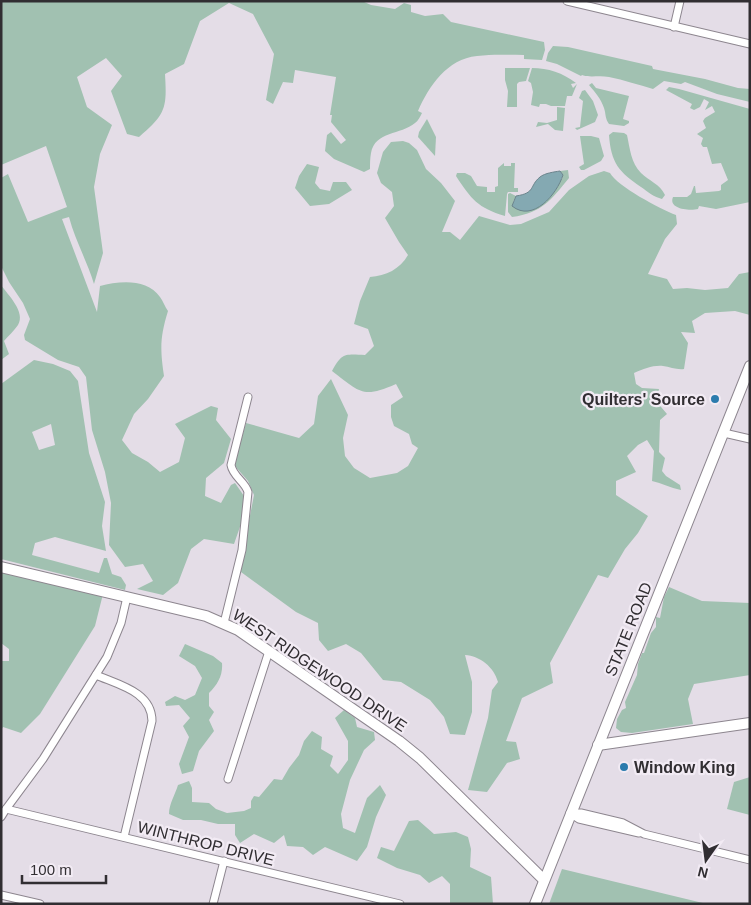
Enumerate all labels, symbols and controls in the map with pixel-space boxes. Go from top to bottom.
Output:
place label: Quilters' Source [582,391,705,408]
marker: Quilters' Source [709,393,721,405]
street label: STATE ROAD [602,580,655,679]
street label: WEST RIDGEWOOD DRIVE [230,606,410,735]
place label: Window King [634,759,735,776]
marker: Window King [618,761,630,773]
street label: WINTHROP DRIVE [136,818,276,869]
north arrow [681,835,731,885]
scale bar [22,852,106,884]
text: 100 m [30,861,72,878]
text: N [696,864,710,882]

